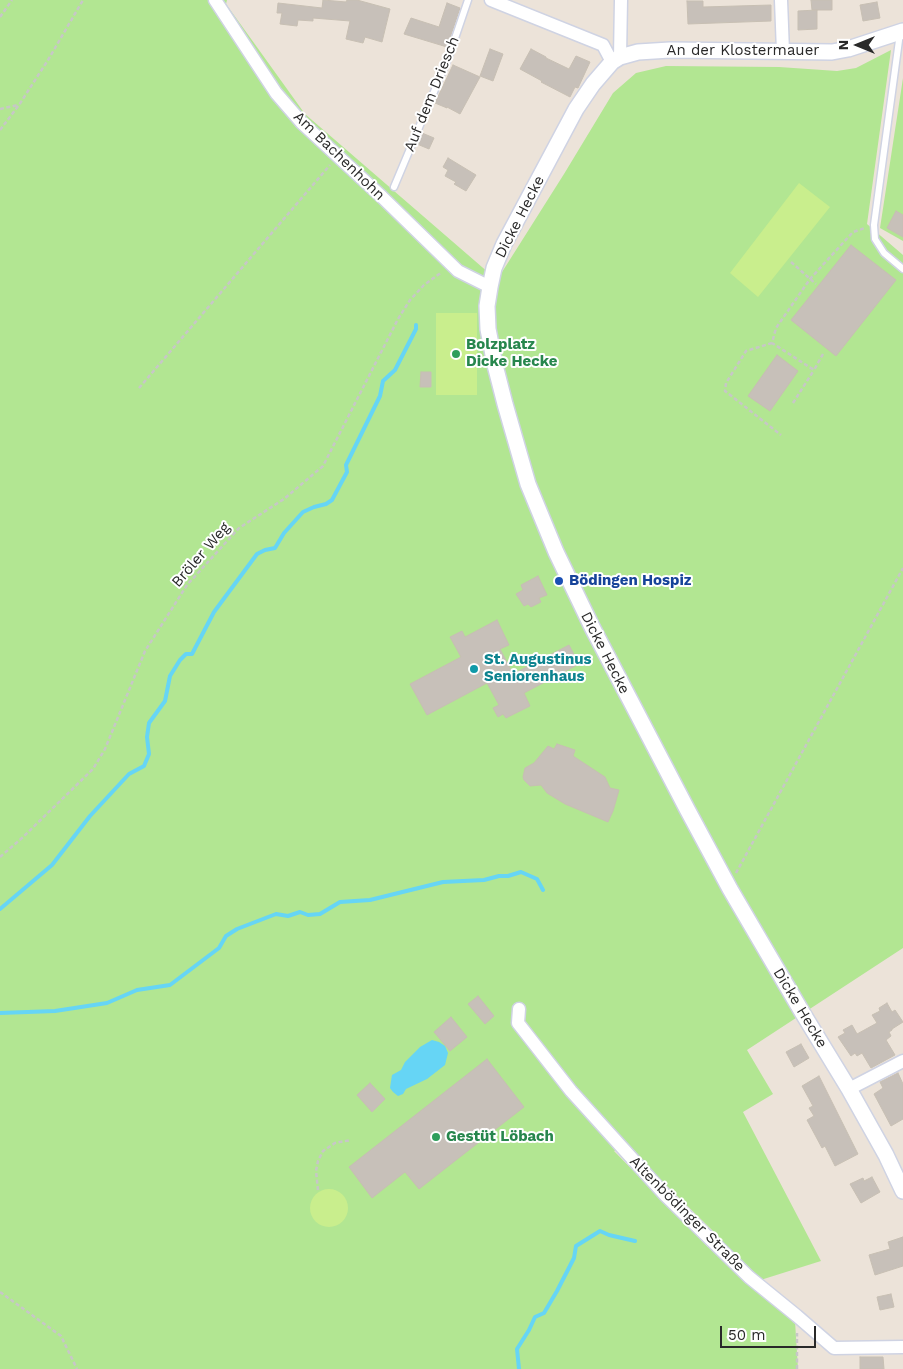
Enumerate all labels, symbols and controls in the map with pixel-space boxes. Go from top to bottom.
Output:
north arrow [833,20,883,70]
street label: Auf dem Driesch [401,34,463,154]
text: N [835,40,851,50]
street label: An der Klostermauer [667,42,819,60]
street label: Am Bachenhohn [290,108,388,204]
street label: Dicke Hecke [492,173,548,261]
place label: Bolzplatz Dicke Hecke [466,336,557,371]
marker: Bolzplatz Dicke Hecke [450,348,462,360]
street label: Bröler Weg [168,519,234,591]
place label: Bödingen Hospiz [569,572,692,590]
marker: Bödingen Hospiz [553,575,565,587]
street label: Dicke Hecke [577,609,633,697]
place label: St. Augustinus Seniorenhaus [484,651,592,686]
marker: St. Augustinus Seniorenhaus [468,663,480,675]
street label: Dicke Hecke [769,965,831,1051]
place label: Gestüt Löbach [446,1128,554,1146]
marker: Gestüt Löbach [430,1131,442,1143]
street label: Altenbödinger Straße [626,1153,748,1275]
scale bar [723,1316,819,1348]
text: 50 m [728,1326,765,1344]

